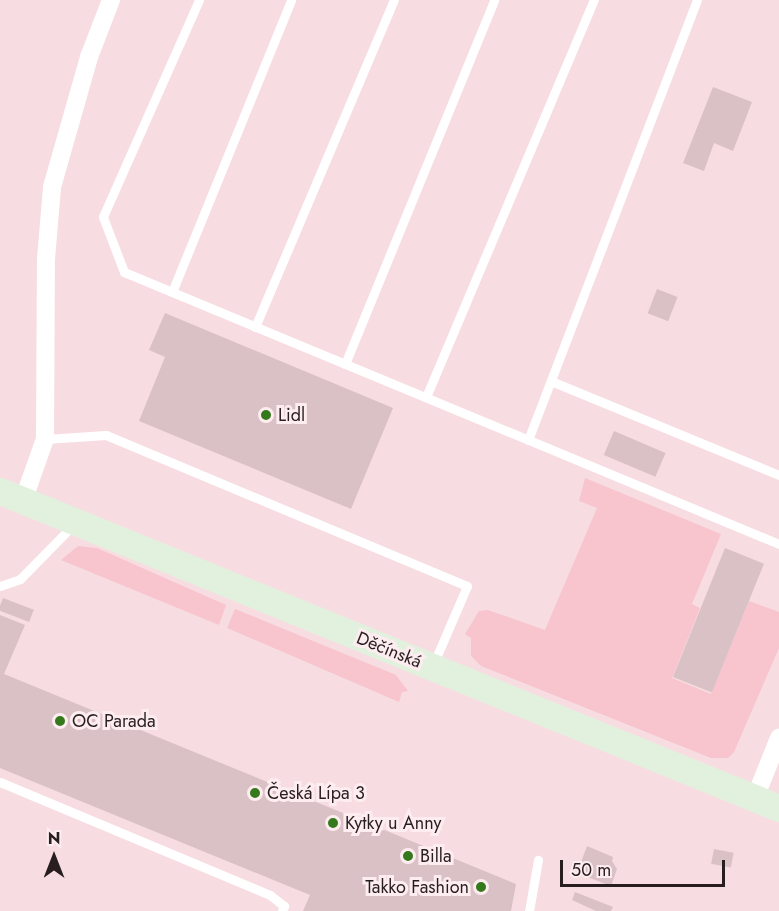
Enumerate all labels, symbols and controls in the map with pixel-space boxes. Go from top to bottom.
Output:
place label: Lidl [278,404,305,426]
marker: Lidl [259,408,273,422]
street label: Děčínská [353,627,425,673]
place label: OC Parada [72,710,156,732]
marker: OC Parada [53,714,67,728]
place label: Česká Lípa 3 [267,782,365,804]
marker: Česká Lípa 3 [248,786,262,800]
place label: Kytky u Anny [345,812,441,834]
marker: Kytky u Anny [326,816,340,830]
north arrow [24,827,84,887]
text: N [48,827,60,850]
place label: Billa [420,845,452,867]
scale bar [563,848,728,886]
marker: Billa [401,849,415,863]
text: 50 m [571,857,611,883]
place label: Takko Fashion [365,876,469,898]
marker: Takko Fashion [474,880,488,894]

